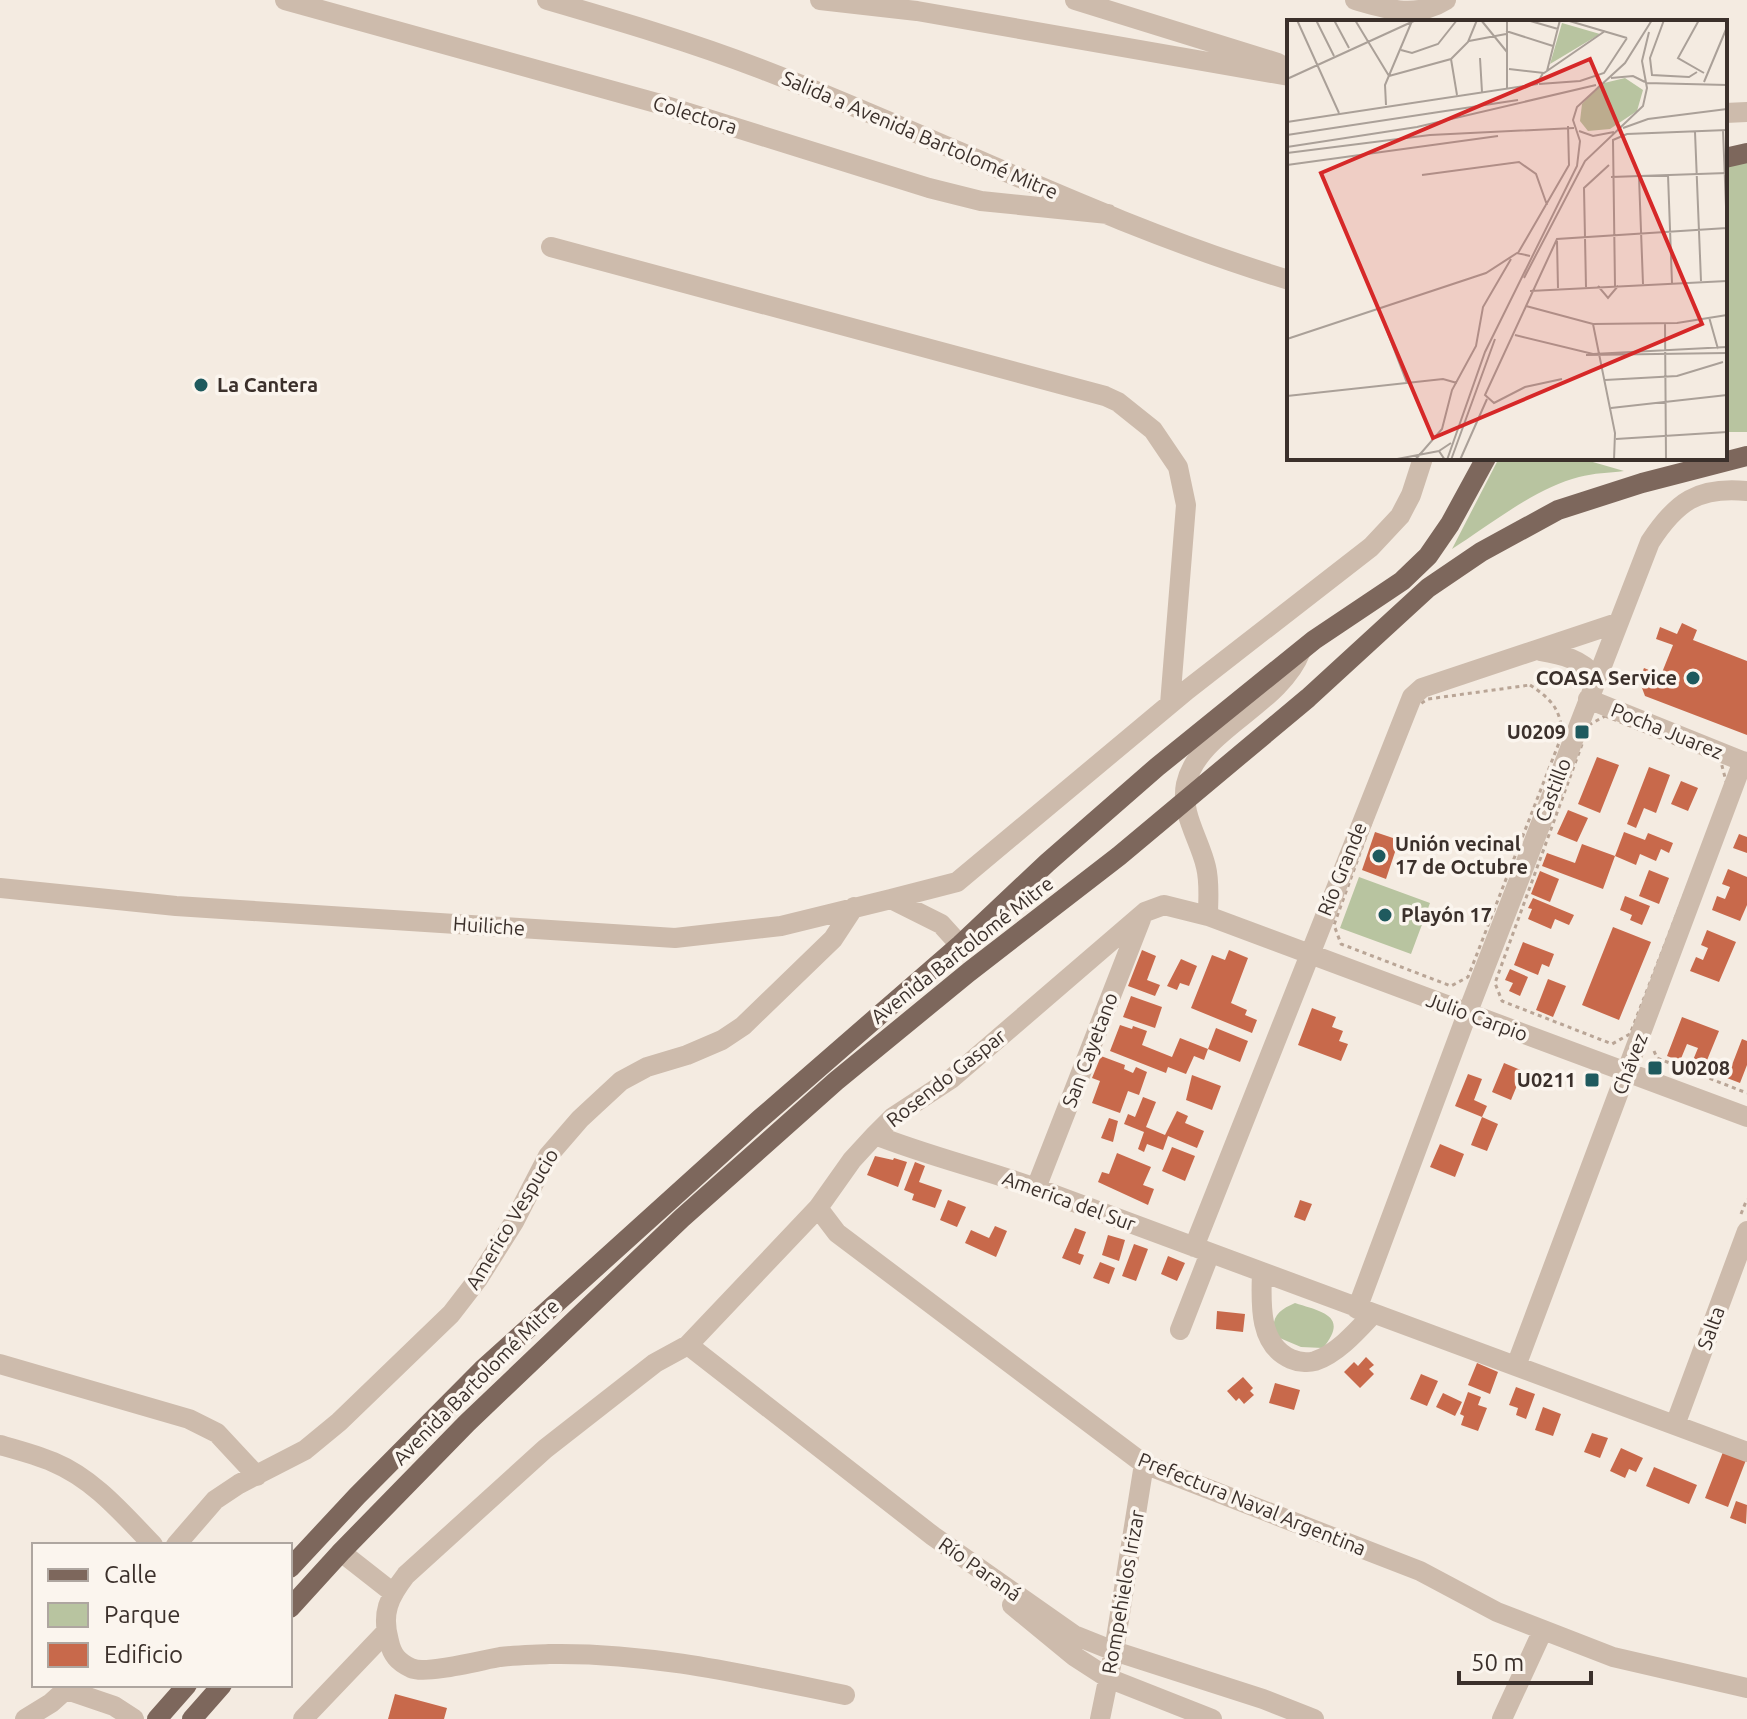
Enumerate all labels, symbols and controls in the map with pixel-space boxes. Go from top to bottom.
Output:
inset map [1287,20,1727,460]
street label: Salida a Avenida Bartolomé Mitre [779,66,1061,203]
street label: Colectora [650,91,740,138]
place label: La Cantera [217,373,318,396]
marker: La Cantera [192,376,210,394]
place label: COASA Service [1536,666,1677,689]
marker: COASA Service [1684,669,1702,687]
street label: Pocha Juarez [1608,698,1726,763]
place label: U0209 [1507,720,1566,743]
marker: U0209 [1573,723,1591,741]
street label: Castillo [1530,755,1575,825]
street label: Río Grande [1312,819,1371,919]
place label: Unión vecinal 17 de Octubre [1395,832,1528,878]
marker: Unión vecinal 17 de Octubre [1370,847,1388,865]
street label: Avenida Bartolomé Mitre [866,871,1057,1028]
place label: Playón 17 [1401,903,1492,926]
marker: Playón 17 [1376,906,1394,924]
street label: Huiliche [452,912,526,939]
street label: Julio Carpio [1423,988,1531,1045]
street label: San Cayetano [1057,989,1122,1111]
street label: Rosendo Gaspar [881,1024,1010,1131]
street label: Chávez [1607,1030,1652,1098]
place label: U0208 [1671,1056,1730,1079]
marker: U0208 [1646,1059,1664,1077]
place label: U0211 [1517,1068,1576,1091]
marker: U0211 [1583,1071,1601,1089]
street label: Americo Vespucio [461,1144,563,1293]
street label: America del Sur [1000,1166,1139,1235]
street label: Avenida Bartolomé Mitre [388,1294,563,1469]
street label: Salta [1692,1303,1729,1352]
street label: Prefectura Naval Argentina [1135,1447,1369,1560]
street label: Rompehielos Irizar [1097,1508,1148,1676]
street label: Río Paraná [935,1532,1026,1605]
legend [32,1543,292,1687]
text: Calle [104,1561,157,1588]
text: Parque [104,1601,181,1628]
scale bar [1459,1635,1591,1685]
text: Edificio [104,1641,183,1668]
text: 50 m [1471,1649,1524,1676]

